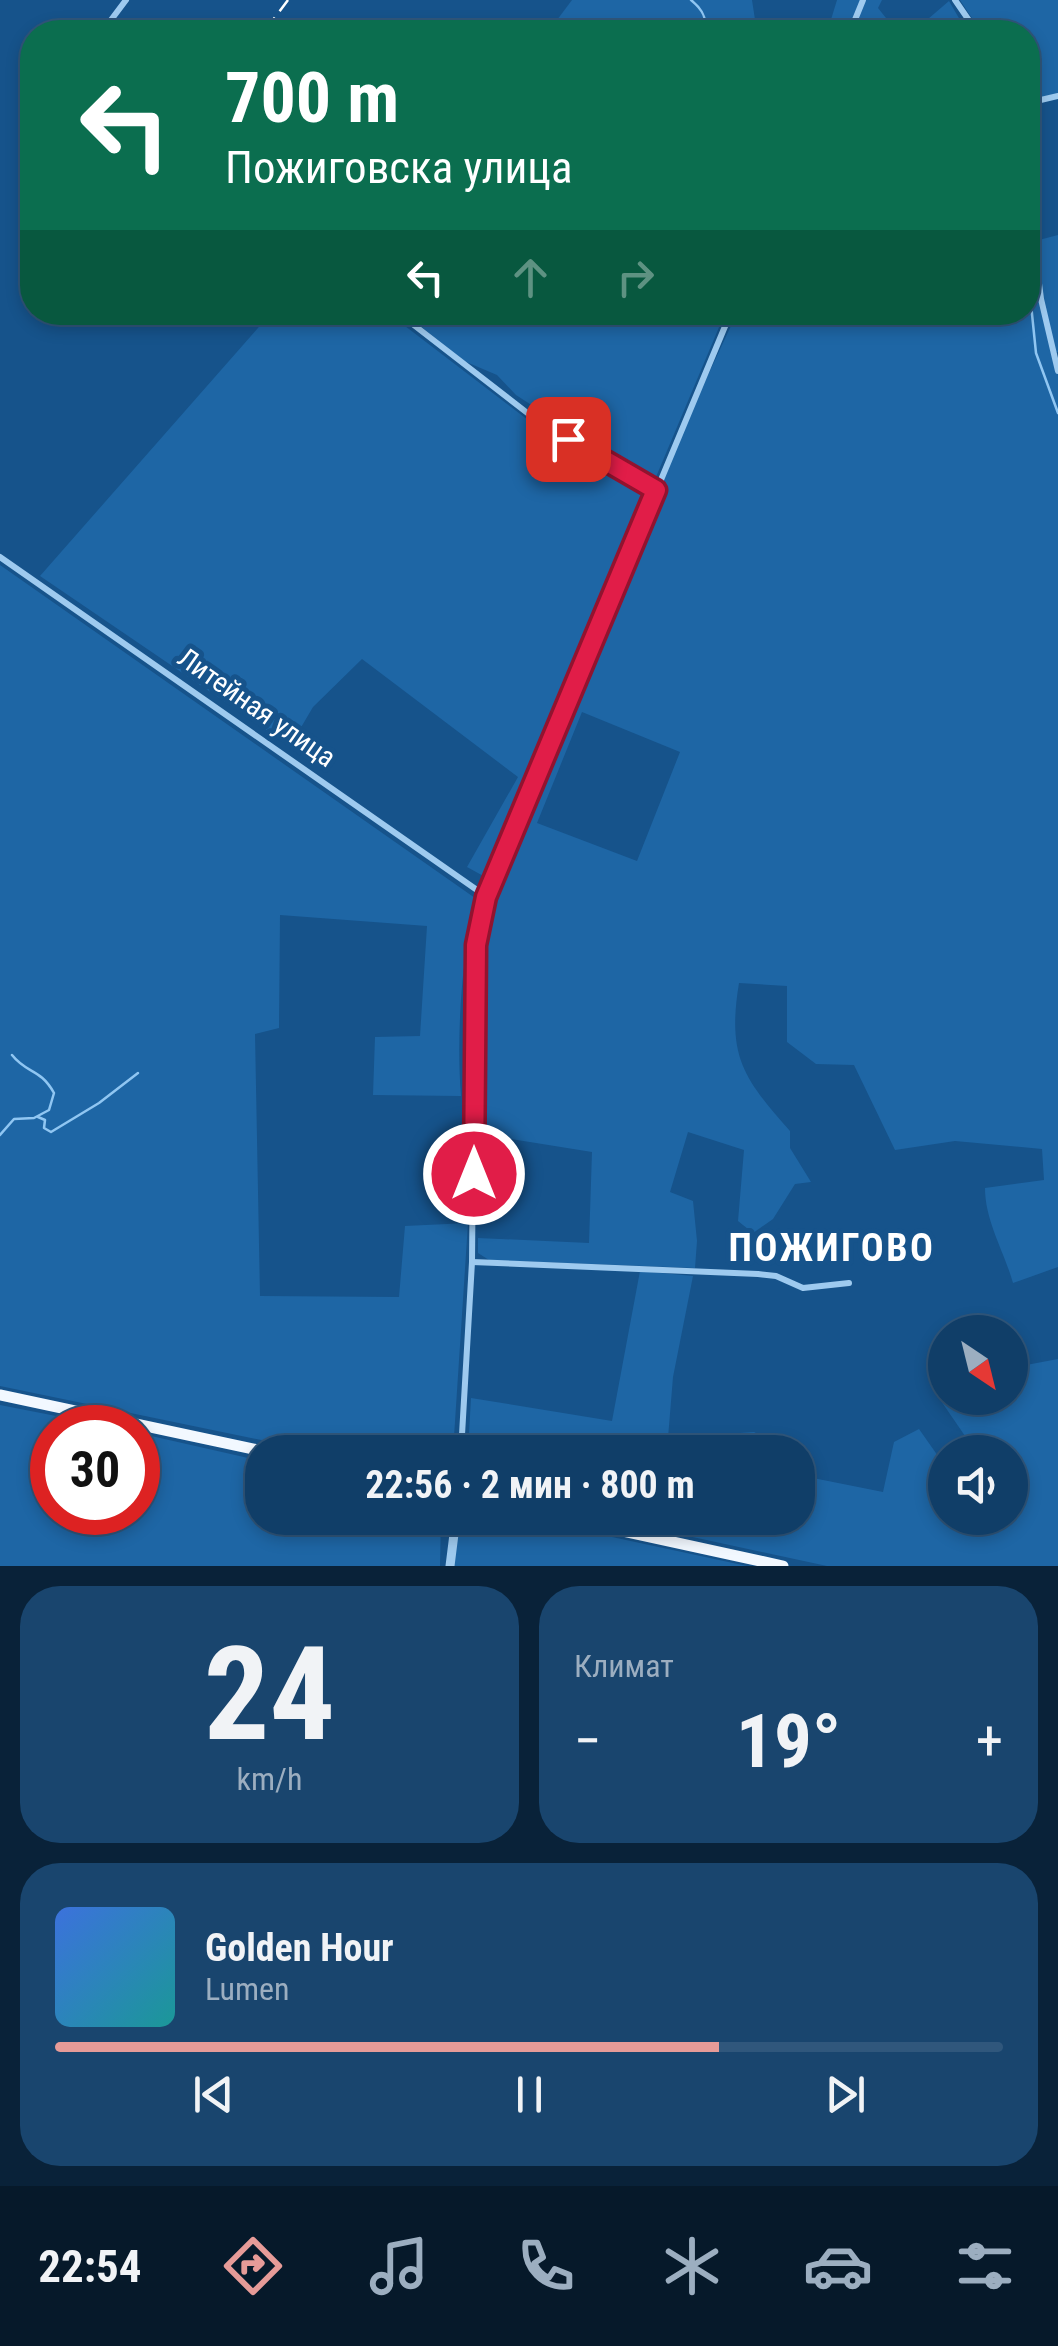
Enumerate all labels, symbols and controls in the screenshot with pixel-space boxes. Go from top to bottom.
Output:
text: 700 m [225,57,399,139]
icon: left [60,60,190,190]
text: Пожиговска улица [225,141,572,194]
icon: left [398,250,453,305]
icon: ahead [503,250,558,305]
icon: right [608,250,663,305]
pin [526,397,611,482]
icon: arrive [541,412,596,467]
street label: Литейная улица [171,641,342,774]
position arrow [422,1122,526,1226]
district label: ПОЖИГОВО [729,1226,935,1270]
north arrow [928,1315,1028,1415]
map controls [928,1315,1028,1535]
speed limit sign: 30 [30,1405,160,1535]
button: sound [928,1435,1028,1535]
text: 22:56 · 2 мин · 800 m [365,1463,695,1507]
text: 24 [204,1618,335,1771]
text: Климат [574,1647,674,1685]
text: 19° [736,1697,841,1785]
text: − [574,1709,602,1773]
text: + [976,1709,1003,1773]
text: km/h [237,1760,302,1798]
text: Golden Hour [205,1926,394,1970]
text: Lumen [205,1970,290,2008]
icon: previous [186,2067,241,2122]
icon: pause [502,2067,557,2122]
icon: next [818,2067,873,2122]
icon: directions [218,2231,288,2301]
icon: music [364,2231,434,2301]
icon: phone [511,2231,581,2301]
icon: climate [657,2231,727,2301]
icon: car [803,2231,873,2301]
icon: filters [950,2231,1020,2301]
text: 22:54 [38,2240,141,2293]

